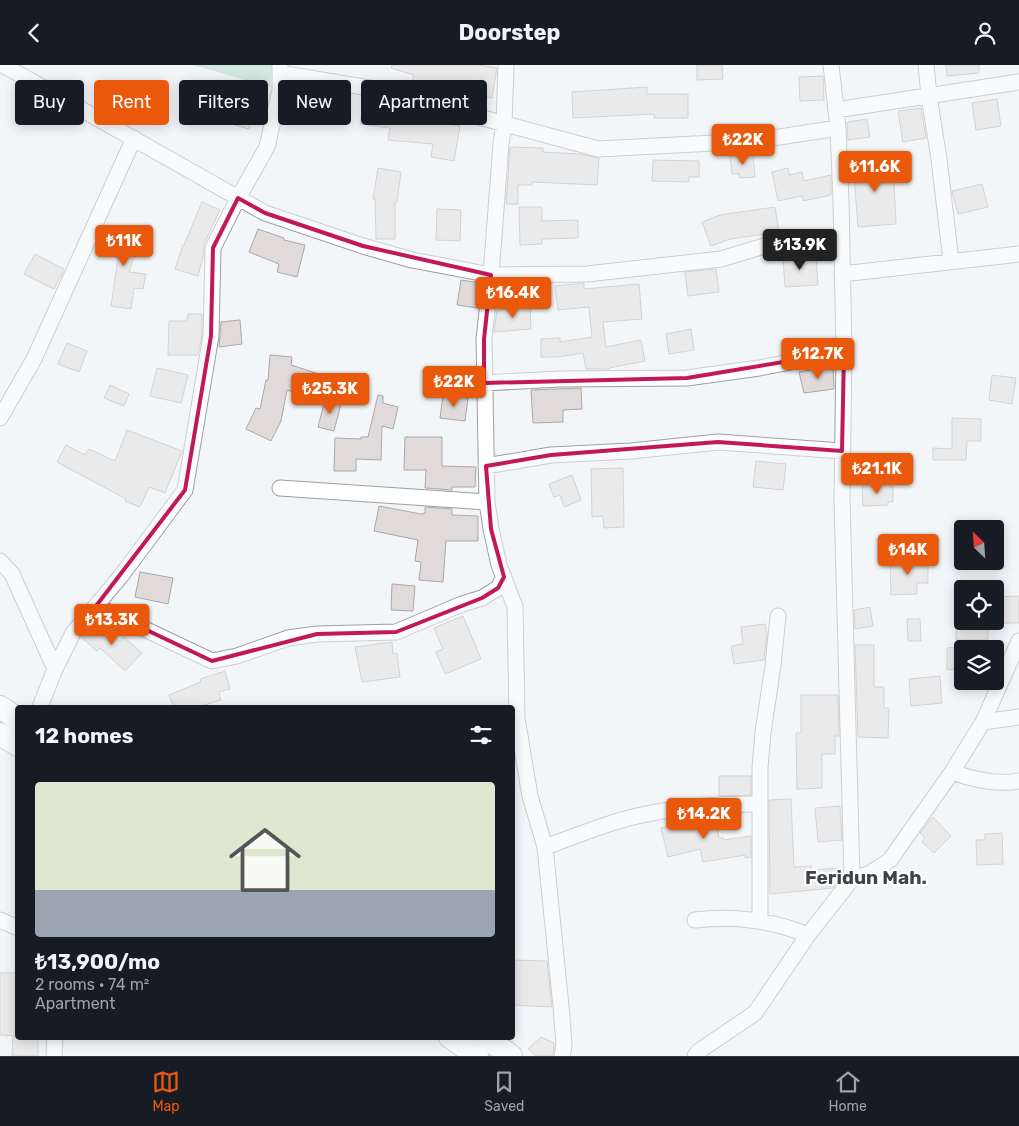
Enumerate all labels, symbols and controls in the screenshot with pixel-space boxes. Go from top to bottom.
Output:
icon: back [20,19,48,47]
text: Doorstep [459,19,560,46]
icon: person [971,19,999,47]
chip: Buy [15,80,84,125]
chip: Rent [94,80,169,125]
chip: Filters [179,80,268,125]
chip: New [278,80,351,125]
chip: Apartment [361,80,487,125]
pin: ₺22K [713,123,773,166]
text: ₺22K [723,130,763,149]
pin: ₺11.6K [834,151,916,193]
text: ₺11.6K [850,157,900,176]
pin: ₺11K [94,225,154,267]
pin: ₺13.9K [759,229,841,271]
text: ₺11K [106,231,142,250]
text: ₺13.9K [774,235,826,254]
pin: ₺16.4K [472,277,554,319]
text: ₺16.4K [486,283,540,302]
pin: ₺12.7K [777,337,859,380]
text: ₺12.7K [792,344,844,363]
pin: ₺22K [424,365,484,408]
text: ₺22K [434,372,474,391]
pin: ₺25.3K [289,373,371,415]
text: ₺25.3K [302,379,358,398]
pin: ₺21.1K [836,453,918,495]
text: ₺21.1K [852,459,902,478]
north arrow [954,520,1004,570]
map controls [954,520,1004,690]
pin: ₺14K [878,533,938,576]
text: ₺14K [889,540,927,559]
button: locate [954,580,1004,630]
pin: ₺13.3K [71,603,153,646]
text: ₺13.3K [85,610,139,629]
button: layers [954,640,1004,690]
icon: filters [467,721,495,749]
text: 12 homes [35,723,133,748]
pin: ₺14.2K [663,797,745,840]
text: ₺14.2K [677,804,731,823]
icon: home [220,815,310,905]
district label: Feridun Mah. [805,866,927,889]
text: ₺13,900/mo [35,949,160,974]
text: 2 rooms · 74 m² [35,975,149,994]
text: Apartment [35,994,115,1013]
tab: Map [152,1068,180,1115]
tab: Saved [484,1068,524,1115]
tab: Home [829,1068,867,1115]

